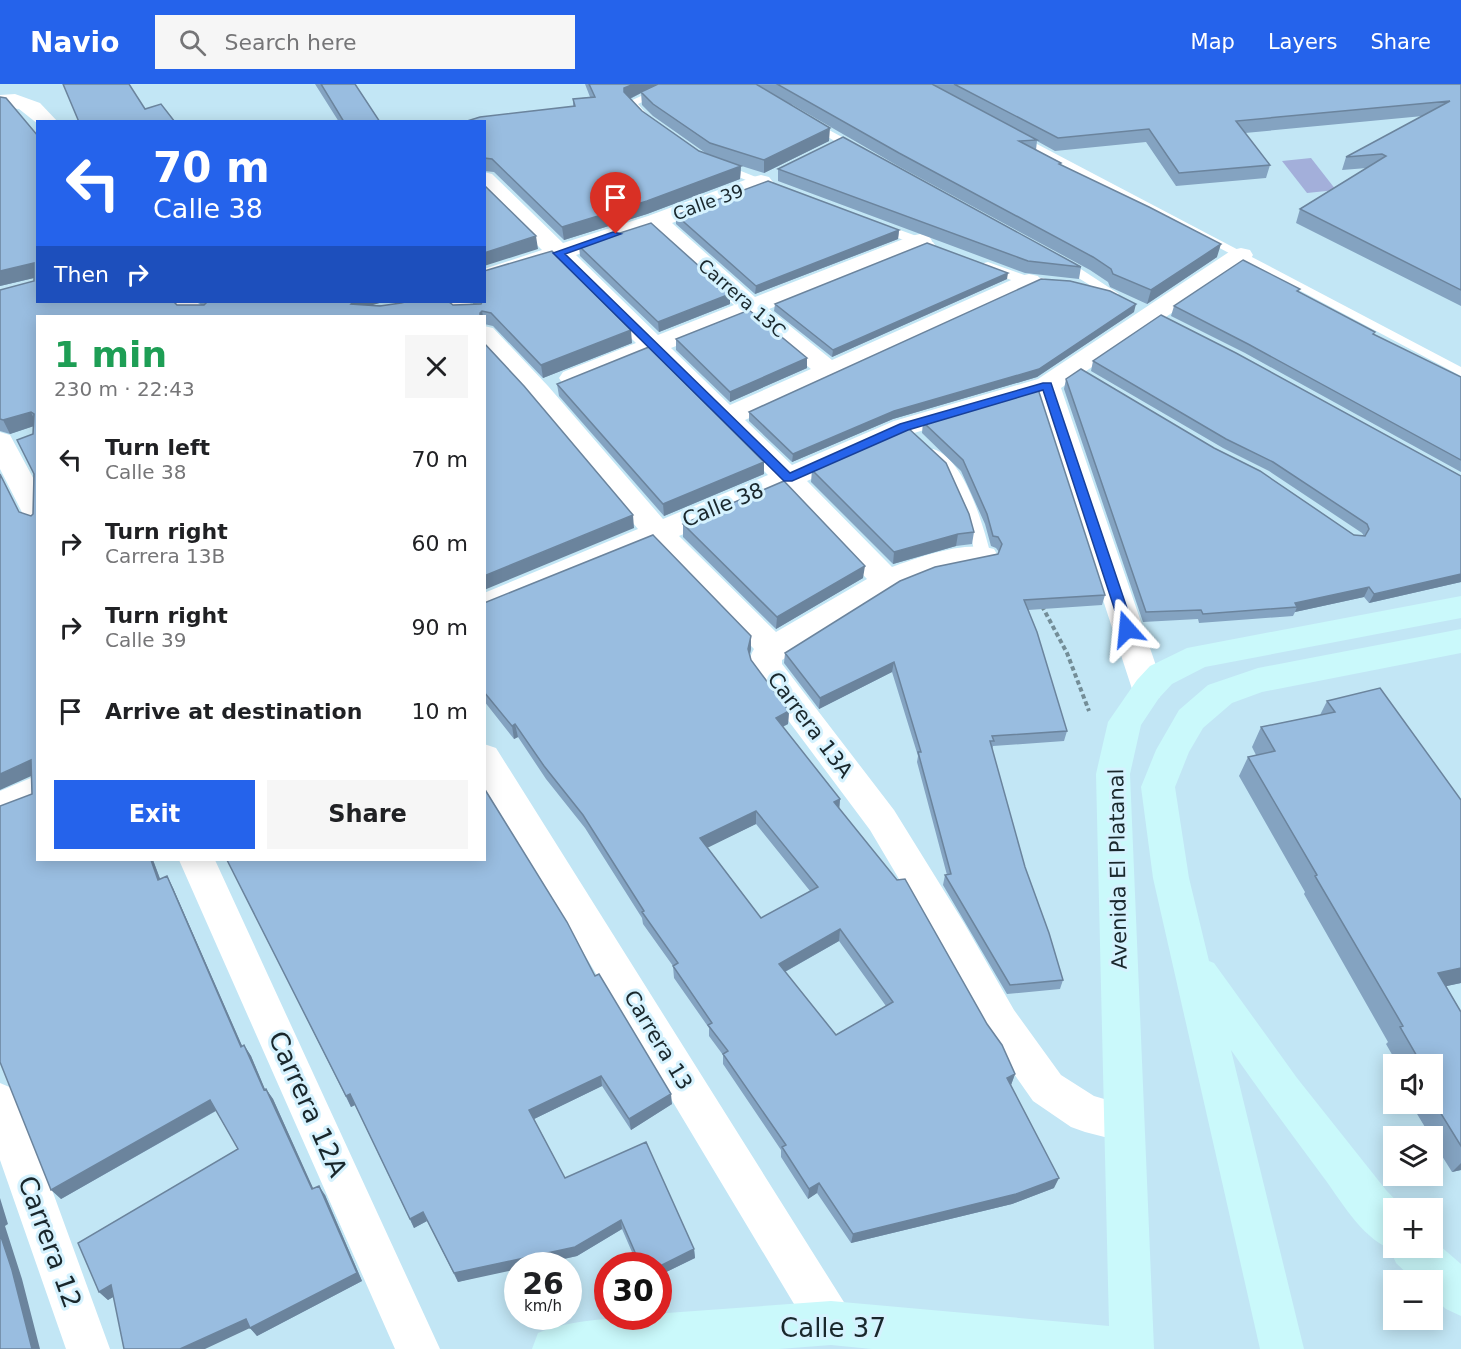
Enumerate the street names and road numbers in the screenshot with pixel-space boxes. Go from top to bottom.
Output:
street label: Calle 39 [670,180,746,224]
street label: Carrera 13C [694,255,790,341]
street label: Calle 38 [679,478,767,532]
street label: Carrera 13A [762,667,858,783]
street label: Avenida El Platanal [1104,768,1132,970]
street label: Carrera 13 [619,986,697,1094]
street label: Carrera 12A [263,1027,354,1182]
street label: Carrera 12 [12,1172,88,1312]
street label: Calle 37 [780,1313,886,1343]

